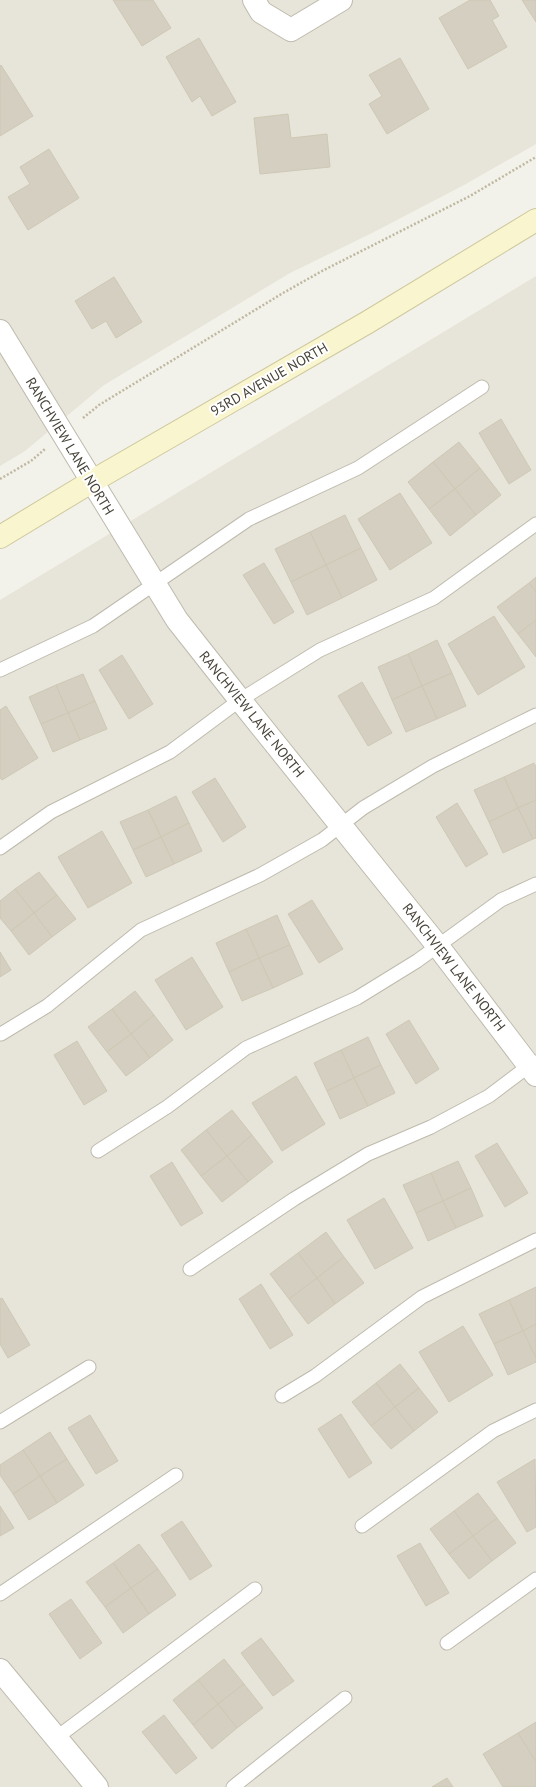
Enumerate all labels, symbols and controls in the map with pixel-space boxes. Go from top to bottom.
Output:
street label: 93RD AVENUE NORTH [207,338,331,420]
street label: RANCHVIEW LANE NORTH [22,374,118,518]
street label: RANCHVIEW LANE NORTH [196,647,308,781]
street label: RANCHVIEW LANE NORTH [398,899,510,1035]

